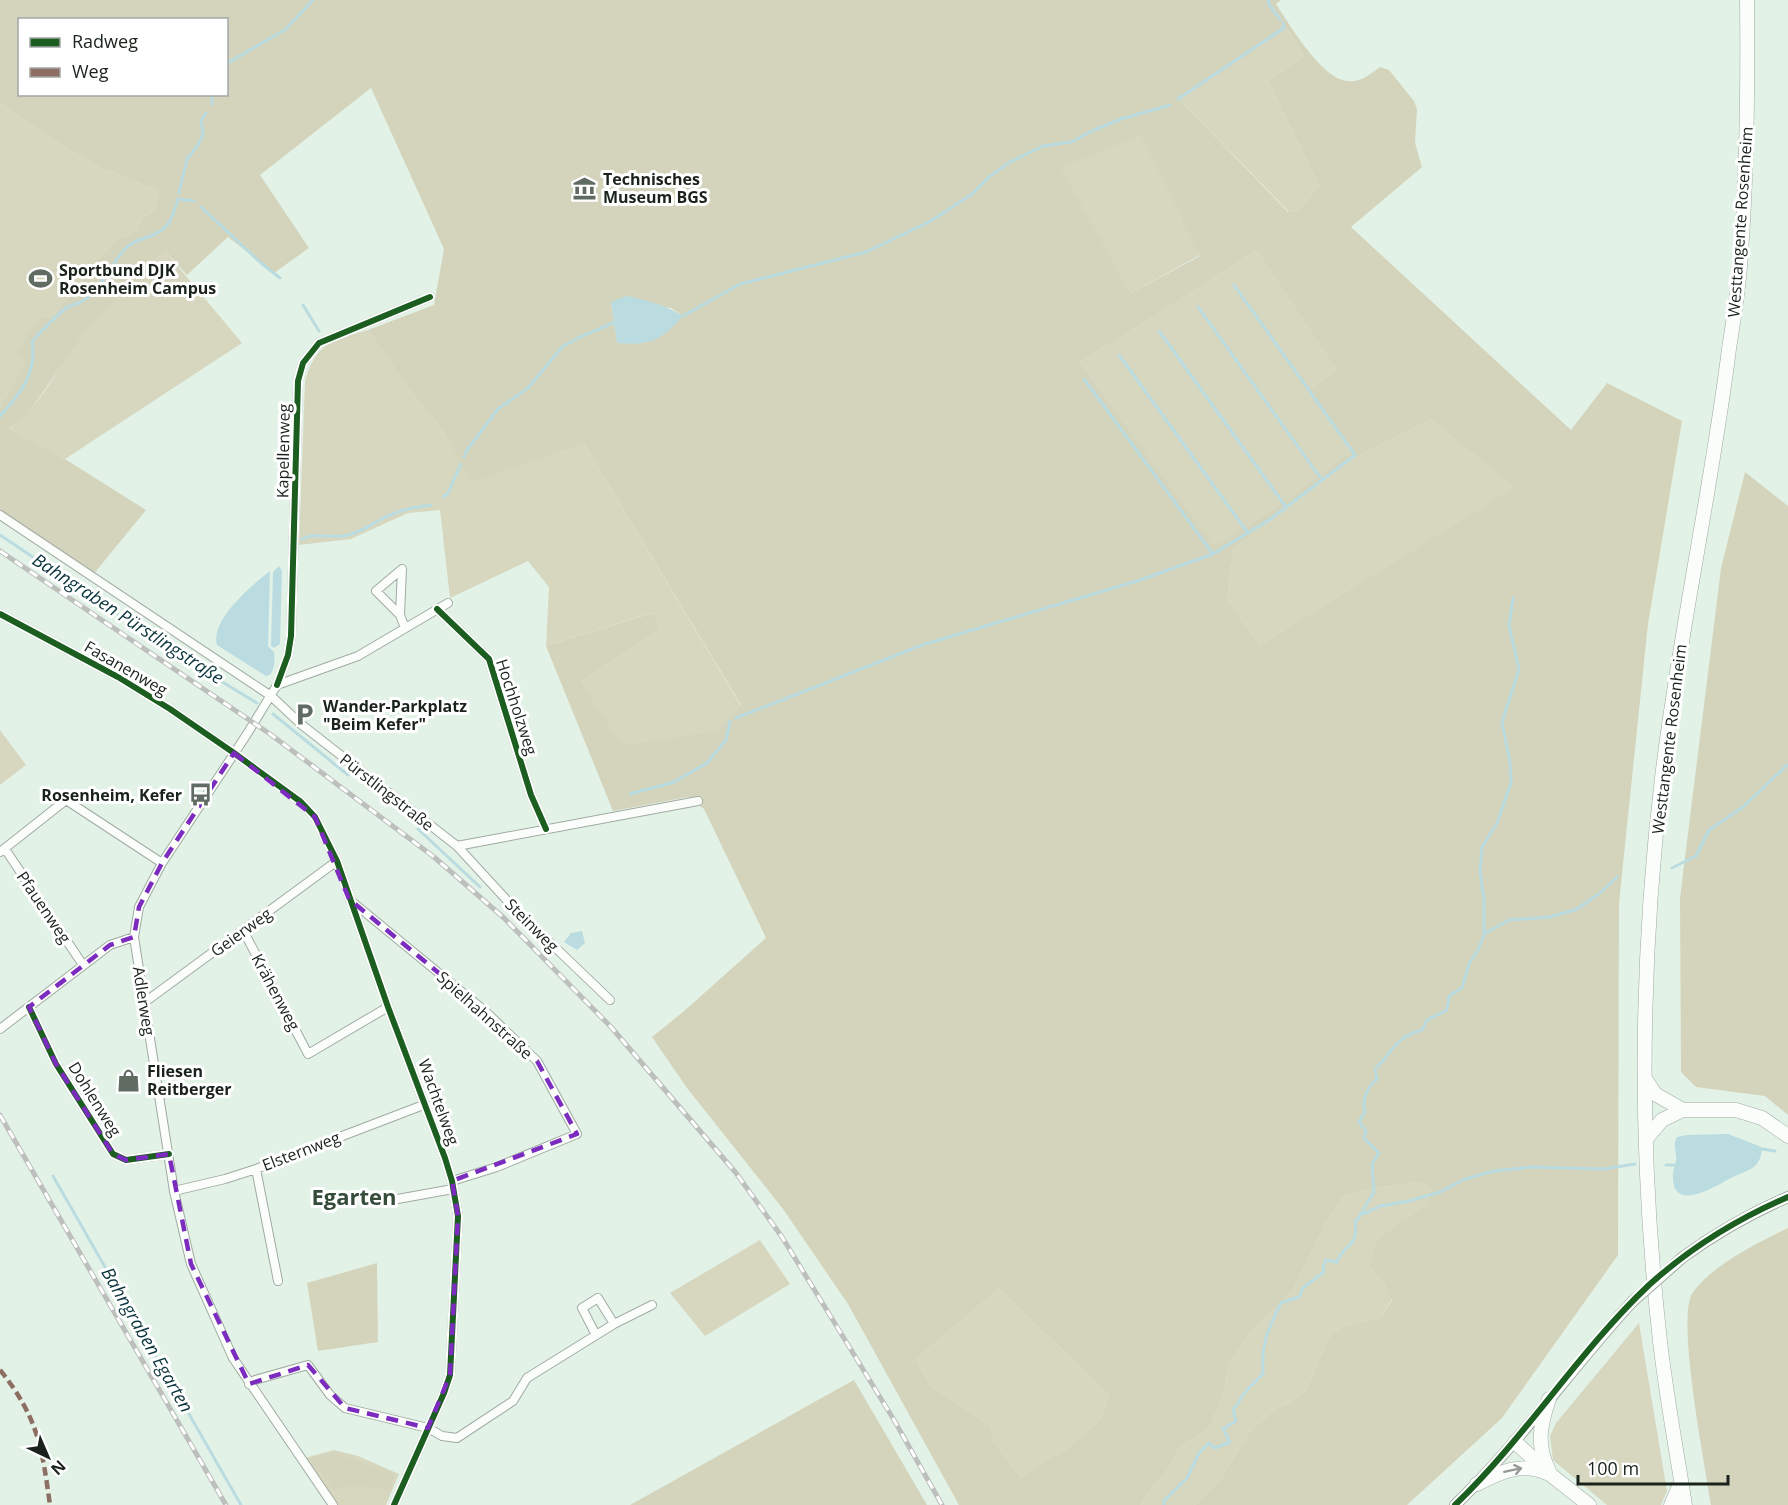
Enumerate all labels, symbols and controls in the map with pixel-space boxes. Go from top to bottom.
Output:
legend [18,18,228,96]
text: Radweg [72,29,138,53]
text: Weg [72,59,109,83]
street label: Westtangente Rosenheim [1722,126,1758,318]
place label: Technisches Museum BGS [603,168,708,208]
museum icon: Technisches Museum BGS [572,175,598,201]
place label: Sportbund DJK Rosenheim Campus [59,259,216,299]
sports icon: Sportbund DJK Rosenheim Campus [28,266,54,292]
street label: Kapellenweg [271,403,295,498]
water label: Bahngraben Pürstlingstraße [28,547,229,689]
street label: Fasanenweg [81,635,172,701]
street label: Westtangente Rosenheim [1646,643,1692,835]
street label: Hochholzweg [491,656,543,758]
place label: Wander-Parkplatz "Beim Kefer" [323,695,467,735]
parking icon: Wander-Parkplatz "Beim Kefer" [292,702,318,728]
street label: Pürstlingstraße [335,748,439,836]
bus stop icon: Rosenheim, Kefer [187,782,213,808]
place label: Rosenheim, Kefer [41,784,182,806]
street label: Pfauenweg [12,867,76,948]
street label: Steinweg [500,893,564,957]
street label: Geierweg [206,902,276,962]
street label: Krähenweg [247,950,306,1034]
street label: Adlerweg [128,965,160,1037]
street label: Spielhahnstraße [432,966,538,1064]
street label: Wachtelweg [413,1056,465,1148]
street label: Dohlenweg [63,1058,127,1141]
place label: Fliesen Reitberger [147,1060,231,1100]
shop icon: Fliesen Reitberger [116,1067,142,1093]
street label: Elsternweg [259,1126,343,1176]
district label: Egarten [311,1181,397,1211]
water label: Bahngraben Egarten [96,1262,199,1417]
north arrow [18,1427,78,1487]
scale bar [1578,1448,1728,1486]
text: N [46,1455,71,1480]
text: 100 m [1587,1456,1639,1480]
one-way arrow [1503,1464,1523,1475]

